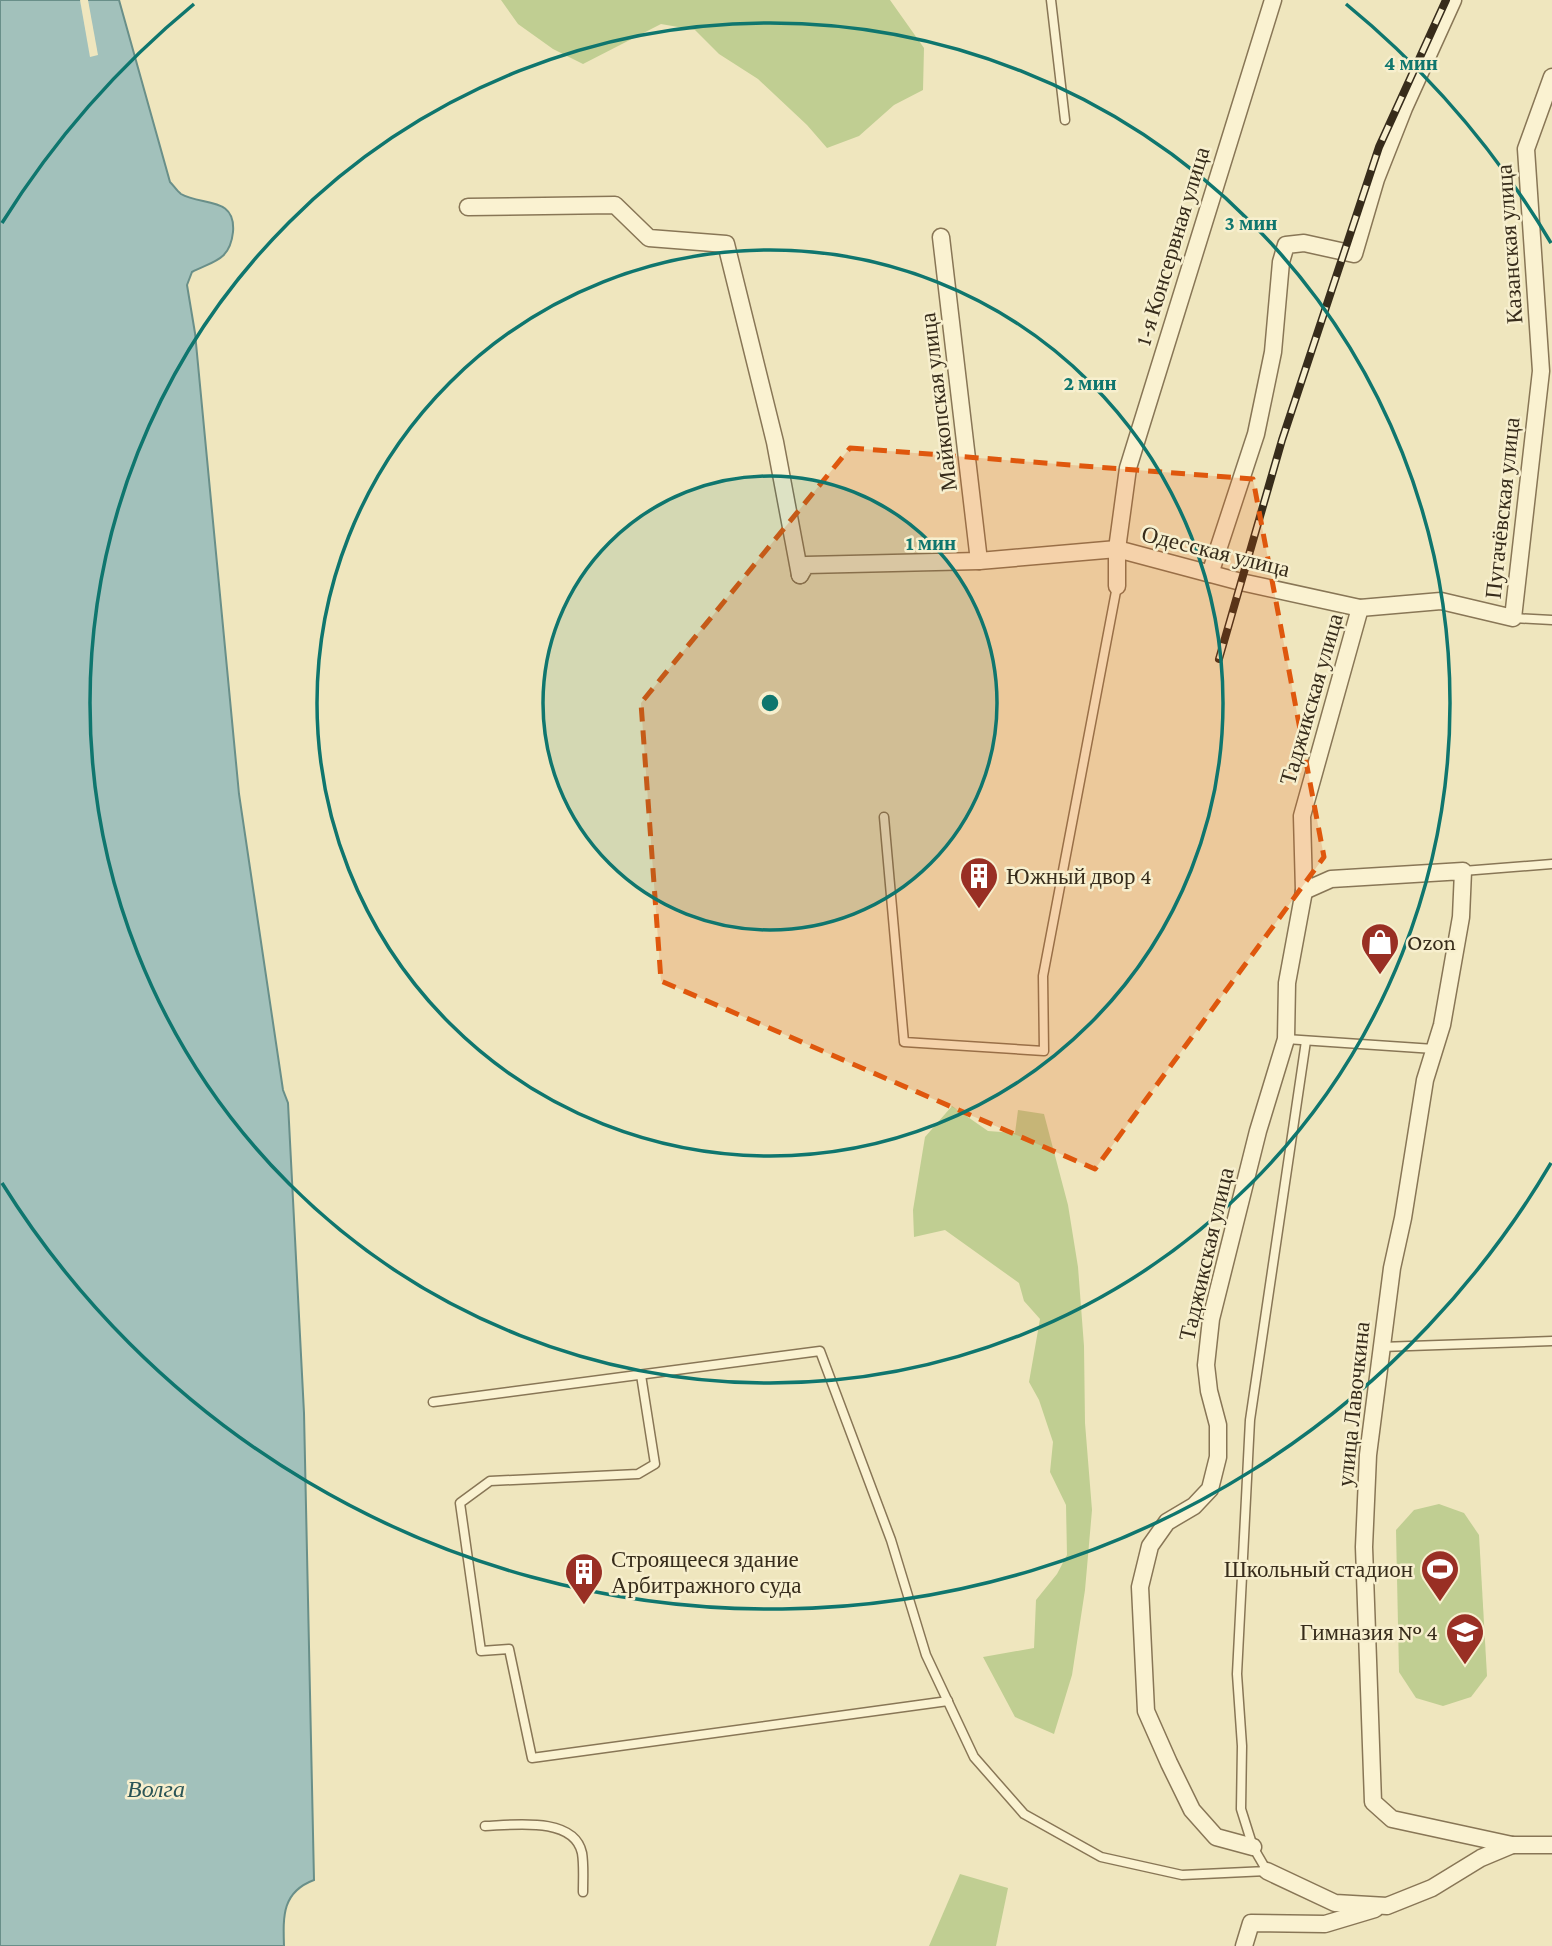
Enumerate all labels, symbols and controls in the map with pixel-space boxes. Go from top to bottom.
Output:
text: 4 мин [1384,51,1438,75]
street label: 1-я Консервная улица [1129,144,1215,348]
street label: Казанская улица [1490,163,1528,325]
text: 3 мин [1225,211,1277,235]
street label: Майкопская улица [914,311,962,493]
text: 2 мин [1063,371,1117,395]
street label: Пугачёвская улица [1480,416,1524,600]
street label: Одесская улица [1139,520,1293,582]
text: 1 мин [906,531,956,555]
street label: Таджикская улица [1274,610,1348,788]
centre of rings [758,691,782,715]
building icon: Южный двор 4 [958,855,1000,910]
place label: Южный двор 4 [1006,863,1152,889]
shop icon: Ozon [1359,921,1401,976]
place label: Ozon [1407,929,1456,955]
street label: Таджикская улица [1173,1165,1239,1343]
street label: улица Лавочкина [1331,1320,1375,1488]
place label: Строящееся здание Арбитражного суда [611,1546,801,1598]
sports icon: Школьный стадион [1419,1548,1461,1603]
building icon: Строящееся здание Арбитражного суда [563,1551,605,1606]
place label: Школьный стадион [1224,1556,1413,1582]
school or university icon: Гимназия № 4 [1444,1611,1486,1666]
place label: Гимназия № 4 [1300,1619,1438,1645]
water label: Волга [127,1775,185,1802]

